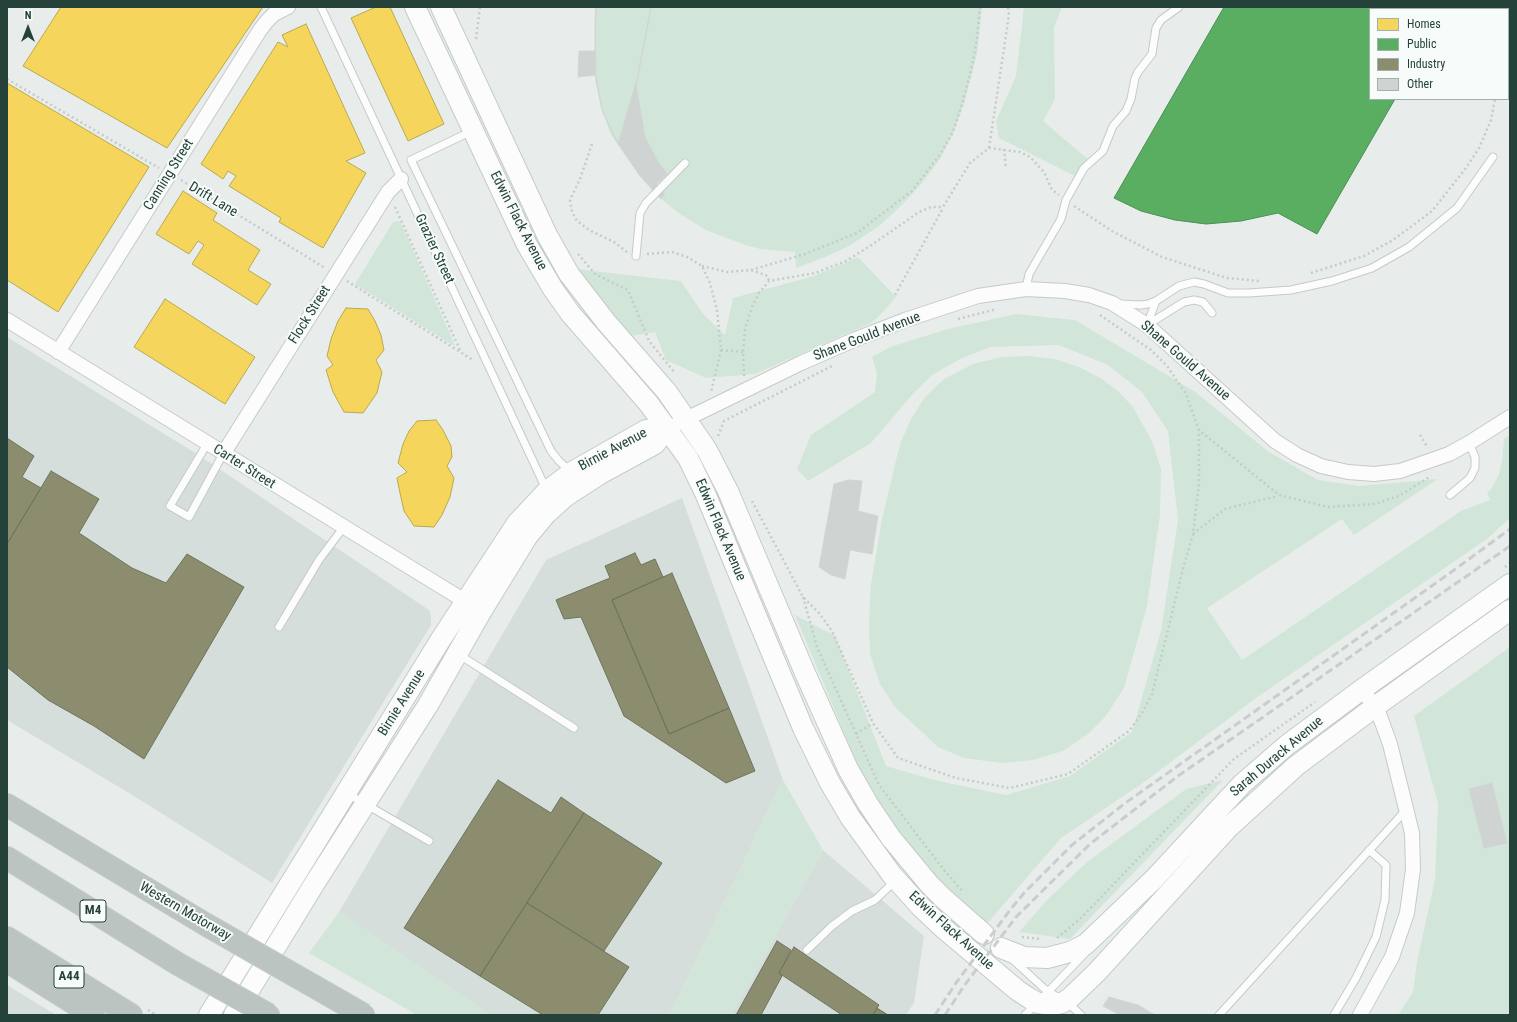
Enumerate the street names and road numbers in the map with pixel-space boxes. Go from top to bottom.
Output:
street label: Canning Street [140,136,198,214]
street label: Edwin Flack Avenue [486,169,550,273]
street label: Drift Lane [186,179,240,221]
street label: Grazier Street [411,211,457,287]
street label: Flock Street [285,283,335,347]
street label: Shane Gould Avenue [811,309,923,365]
street label: Shane Gould Avenue [1137,318,1233,404]
street label: Birnie Avenue [576,425,650,475]
street label: Carter Street [210,441,278,493]
street label: Edwin Flack Avenue [691,477,749,583]
street label: Birnie Avenue [375,667,429,739]
street label: Sarah Durack Avenue [1227,713,1327,801]
street label: Western Motorway [136,879,234,945]
street label: Edwin Flack Avenue [905,888,997,974]
road number: M4 [80,900,106,922]
road number: A44 [54,966,84,988]

